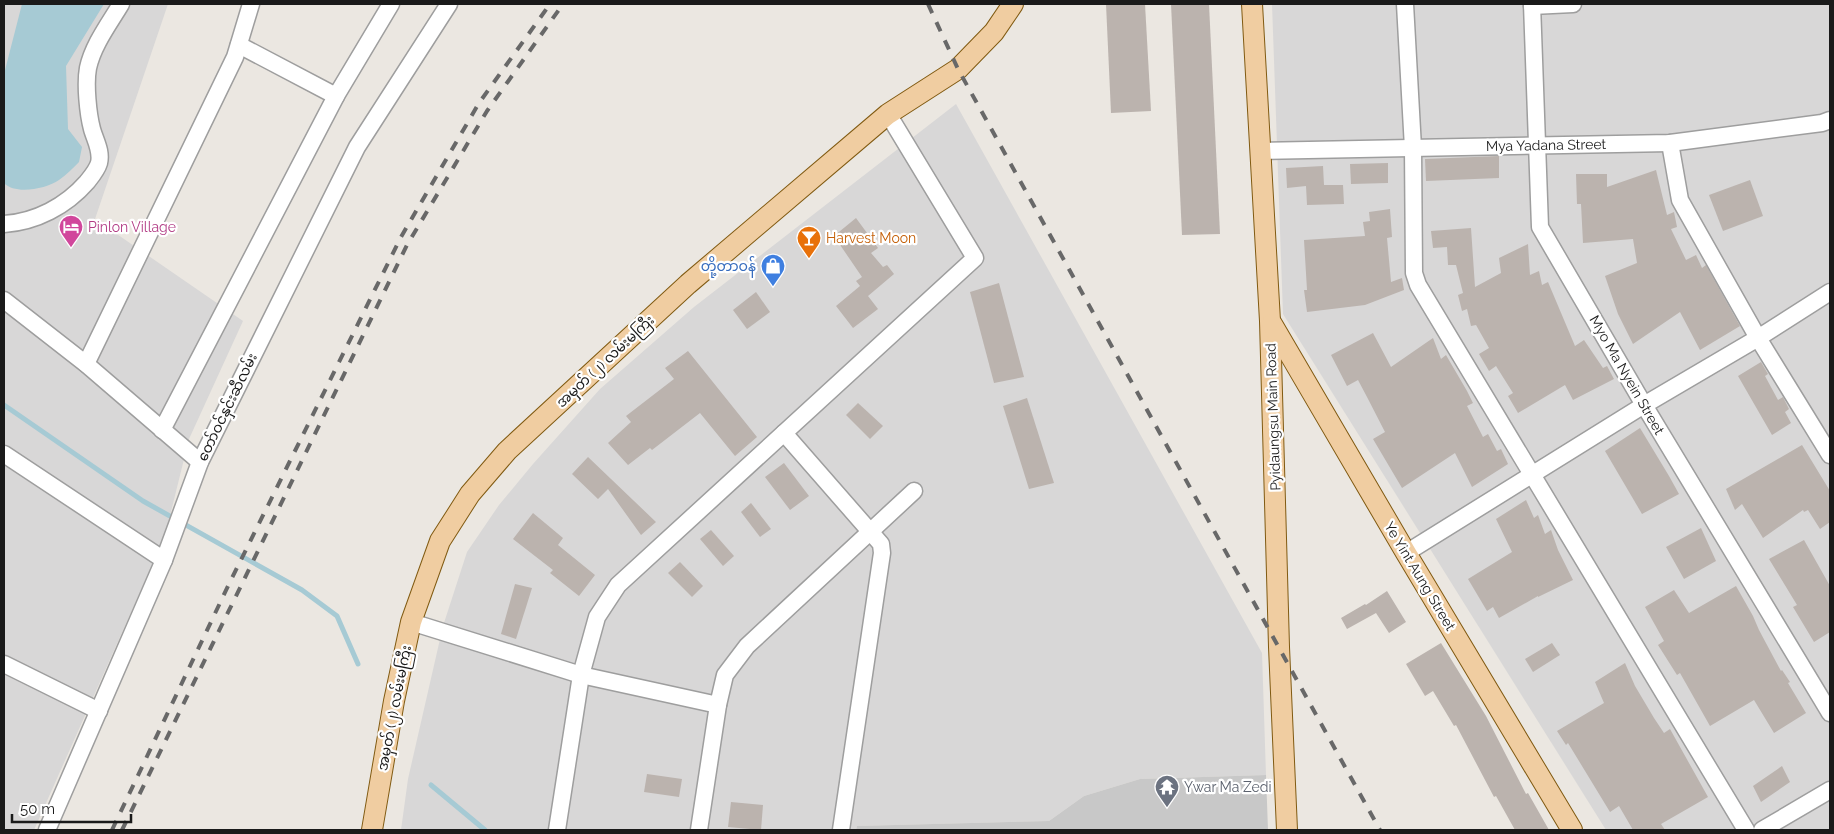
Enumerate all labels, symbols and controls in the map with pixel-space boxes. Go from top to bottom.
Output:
street label: Mya Yadana Street [1486,136,1607,154]
hotel icon: Pinlon Village [58,214,84,248]
place label: Pinlon Village [88,219,176,235]
bar icon: Harvest Moon [796,225,822,259]
place label: Harvest Moon [826,230,916,246]
shop icon: တို့တာဝန် [760,253,786,287]
place label: တို့တာဝန် [701,256,756,278]
street label: အမှတ် (၂) လမ်းမကြီး [552,310,660,413]
street label: Myo Ma Nyein Street [1586,313,1668,438]
street label: Pyidaungsu Main Road [1262,343,1284,491]
street label: တော်ဝင်နှင်းဆီလမ်း [192,350,264,465]
street label: Ye Yint Aung Street [1381,519,1459,634]
street label: အမှတ် (၂) လမ်းမကြီး [372,643,418,773]
temple icon: Ywar Ma Zedi [1154,774,1180,808]
place label: Ywar Ma Zedi [1184,779,1272,795]
scale bar [12,792,131,824]
text: 50 m [20,800,55,818]

